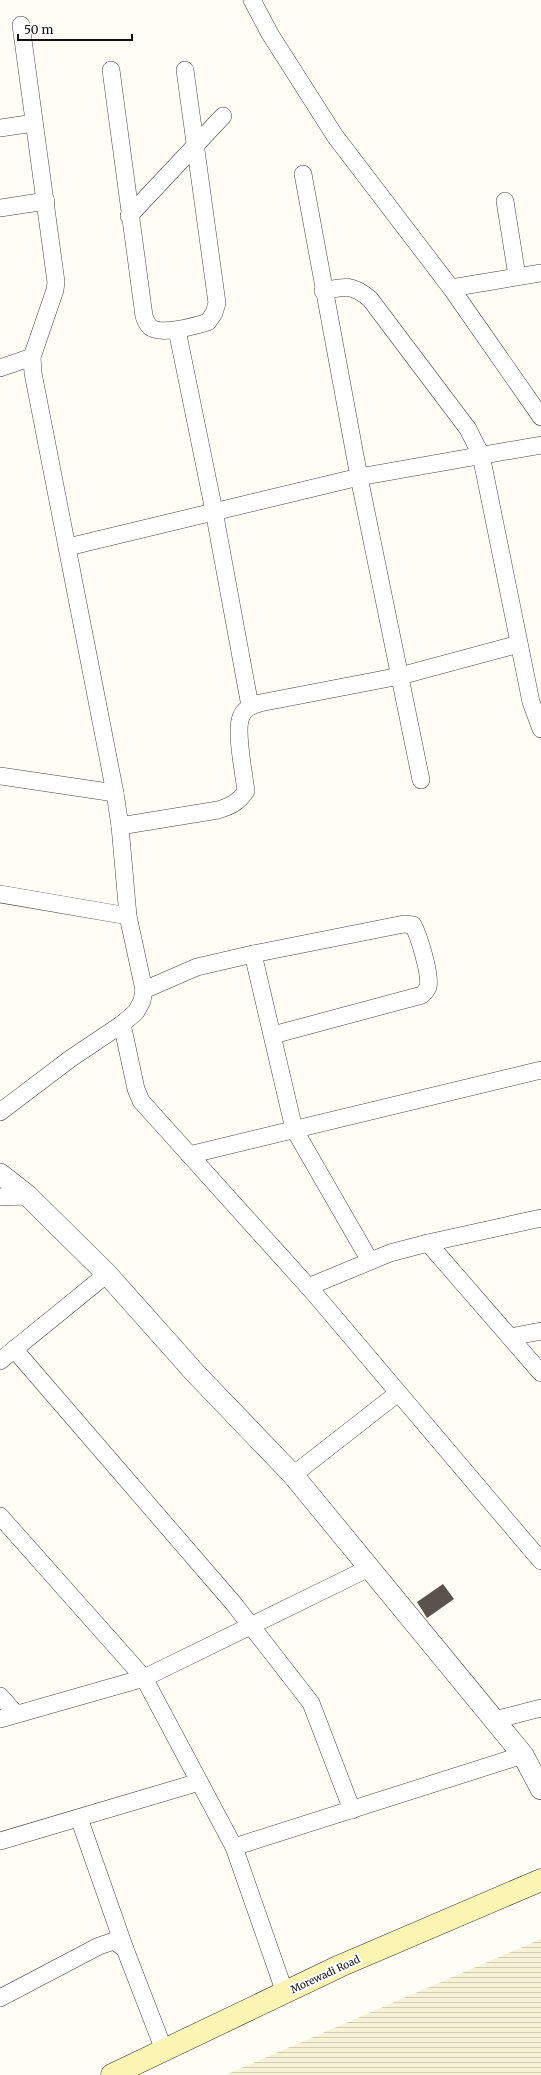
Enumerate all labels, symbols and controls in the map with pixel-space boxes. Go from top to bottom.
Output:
scale bar [18,16,132,42]
text: 50 m [24,22,53,37]
street label: Morewadi Road [288,1953,362,1996]

